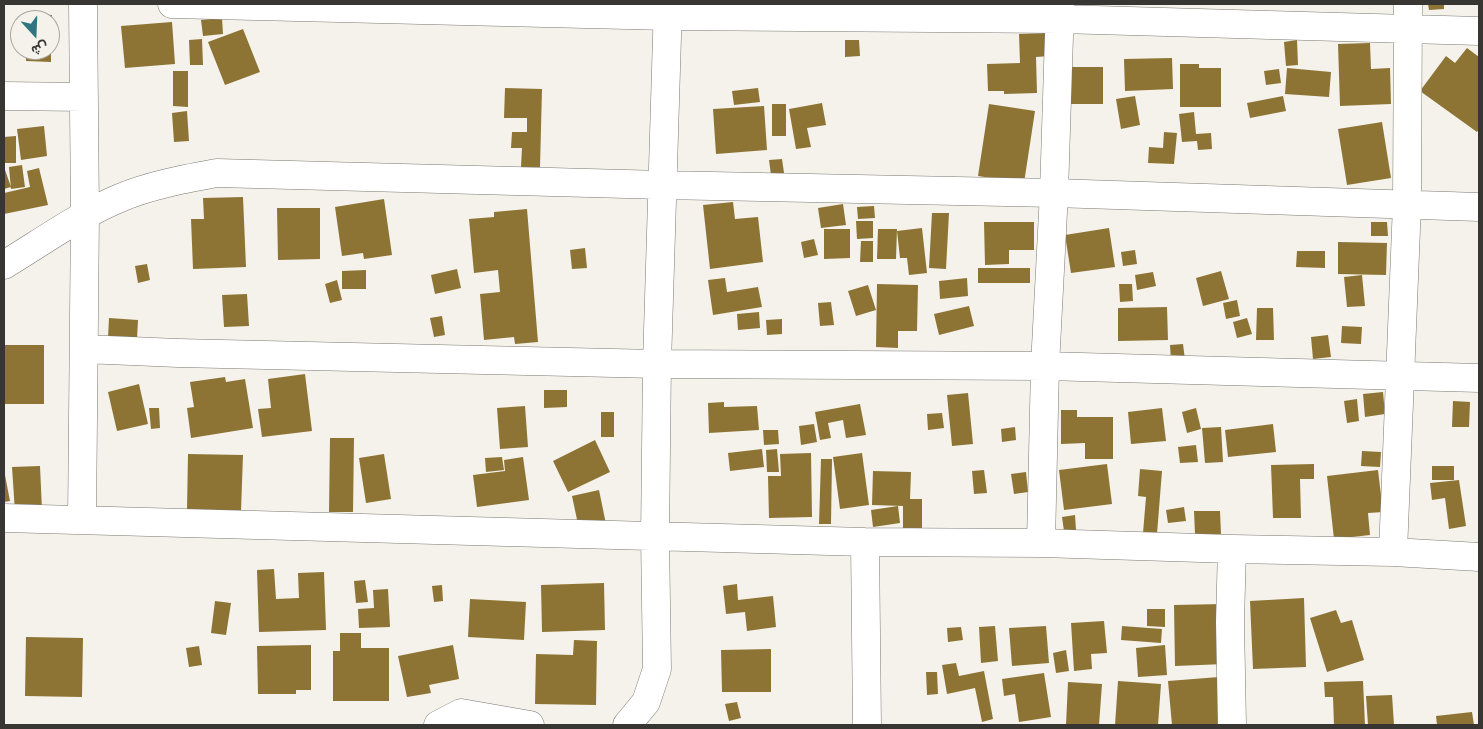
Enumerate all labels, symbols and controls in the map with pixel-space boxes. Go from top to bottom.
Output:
north arrow [10,10,60,60]
text: ش [29,38,51,59]

